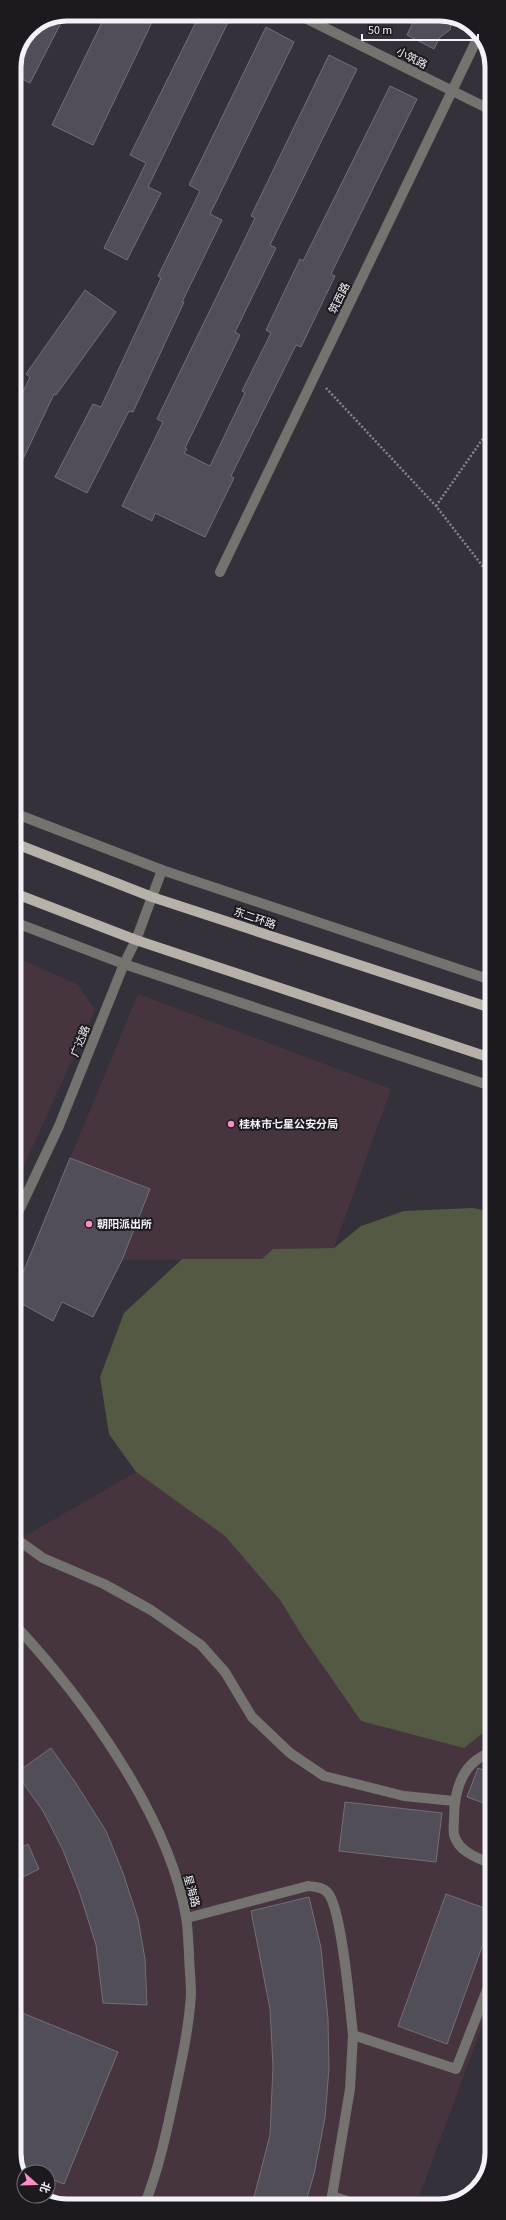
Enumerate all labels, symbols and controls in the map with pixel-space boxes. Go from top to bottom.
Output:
scale bar [362,16,478,42]
text: 50 m [368,22,392,39]
street label: 小筑路 [394,44,430,73]
street label: 筑西路 [325,280,353,316]
street label: 东二环路 [232,904,278,933]
street label: 广达路 [67,1023,94,1059]
place label: 桂林市七星公安分局 [239,1117,338,1132]
marker: 桂林市七星公安分局 [226,1119,236,1129]
place label: 朝阳派出所 [97,1217,152,1232]
marker: 朝阳派出所 [84,1219,94,1229]
street label: 星海路 [180,1873,203,1909]
north arrow [16,2164,56,2204]
text: 北 [36,2180,54,2195]

